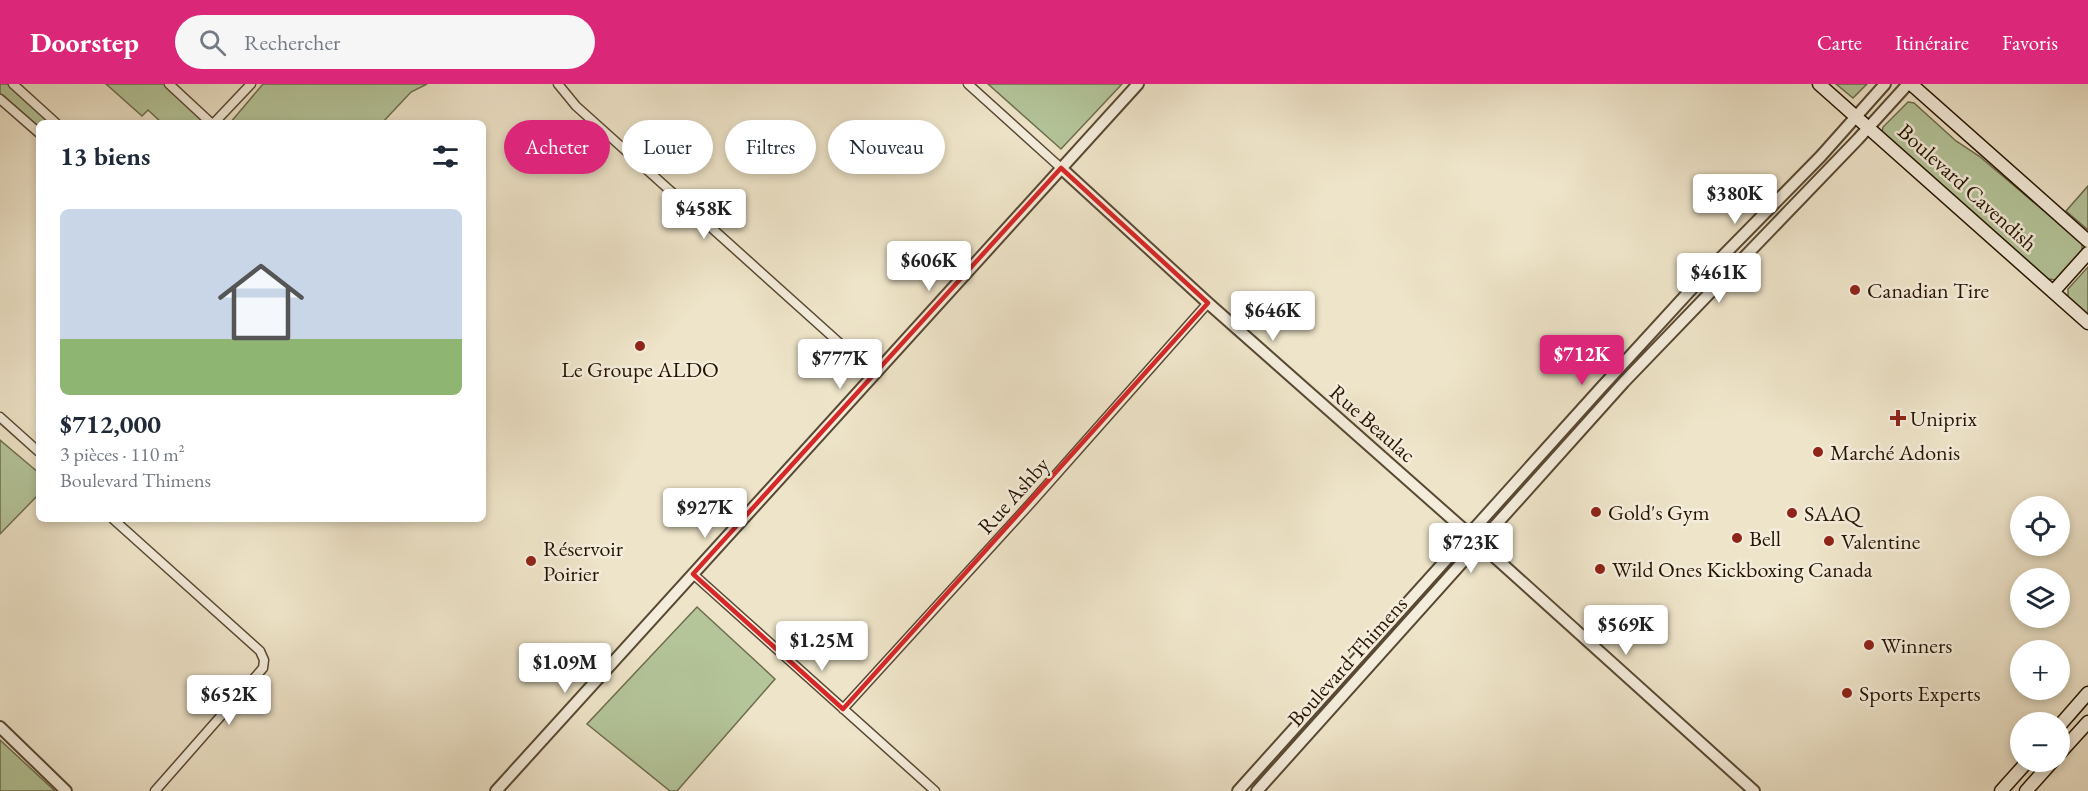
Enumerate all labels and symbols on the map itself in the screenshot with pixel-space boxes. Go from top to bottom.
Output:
street label: Boulevard Cavendish [1892,117,2044,258]
pin: $380K [1693,174,1777,225]
pin: $458K [662,189,746,240]
pin: $606K [887,241,971,292]
pin: $461K [1677,253,1761,304]
place label: Canadian Tire [1867,276,1990,305]
marker: Canadian Tire [1848,283,1862,297]
pin: $646K [1231,291,1315,342]
pin: $712K [1540,335,1624,386]
marker: Le Groupe ALDO [633,339,647,353]
pin: $777K [798,339,882,390]
place label: Le Groupe ALDO [561,355,719,384]
street label: Rue Beaulac [1323,378,1422,469]
place label: Uniprix [1910,404,1977,433]
marker: Uniprix [1891,411,1905,425]
place label: Marché Adonis [1830,438,1960,467]
marker: Marché Adonis [1811,445,1825,459]
street label: Rue Ashby [971,450,1056,540]
pin: $927K [663,488,747,539]
place label: Gold's Gym [1608,498,1710,527]
place label: SAAQ [1804,499,1864,528]
marker: Gold's Gym [1589,505,1603,519]
marker: SAAQ [1785,506,1799,520]
pin: $723K [1429,523,1513,574]
place label: Bell [1749,524,1781,553]
place label: Valentine [1841,527,1921,556]
marker: Bell [1730,531,1744,545]
place label: Réservoir Poirier [543,534,624,588]
marker: Valentine [1822,534,1836,548]
marker: Réservoir Poirier [524,554,538,568]
place label: Wild Ones Kickboxing Canada [1612,555,1873,584]
marker: Wild Ones Kickboxing Canada [1593,562,1607,576]
street label: Boulevard Thimens [1281,590,1414,733]
pin: $569K [1584,605,1668,656]
pin: $1.25M [773,621,871,672]
place label: Winners [1881,631,1952,660]
marker: Winners [1862,638,1876,652]
pin: $1.09M [516,643,614,694]
pin: $652K [187,675,271,726]
place label: Sports Experts [1859,679,1981,708]
marker: Sports Experts [1840,686,1854,700]

